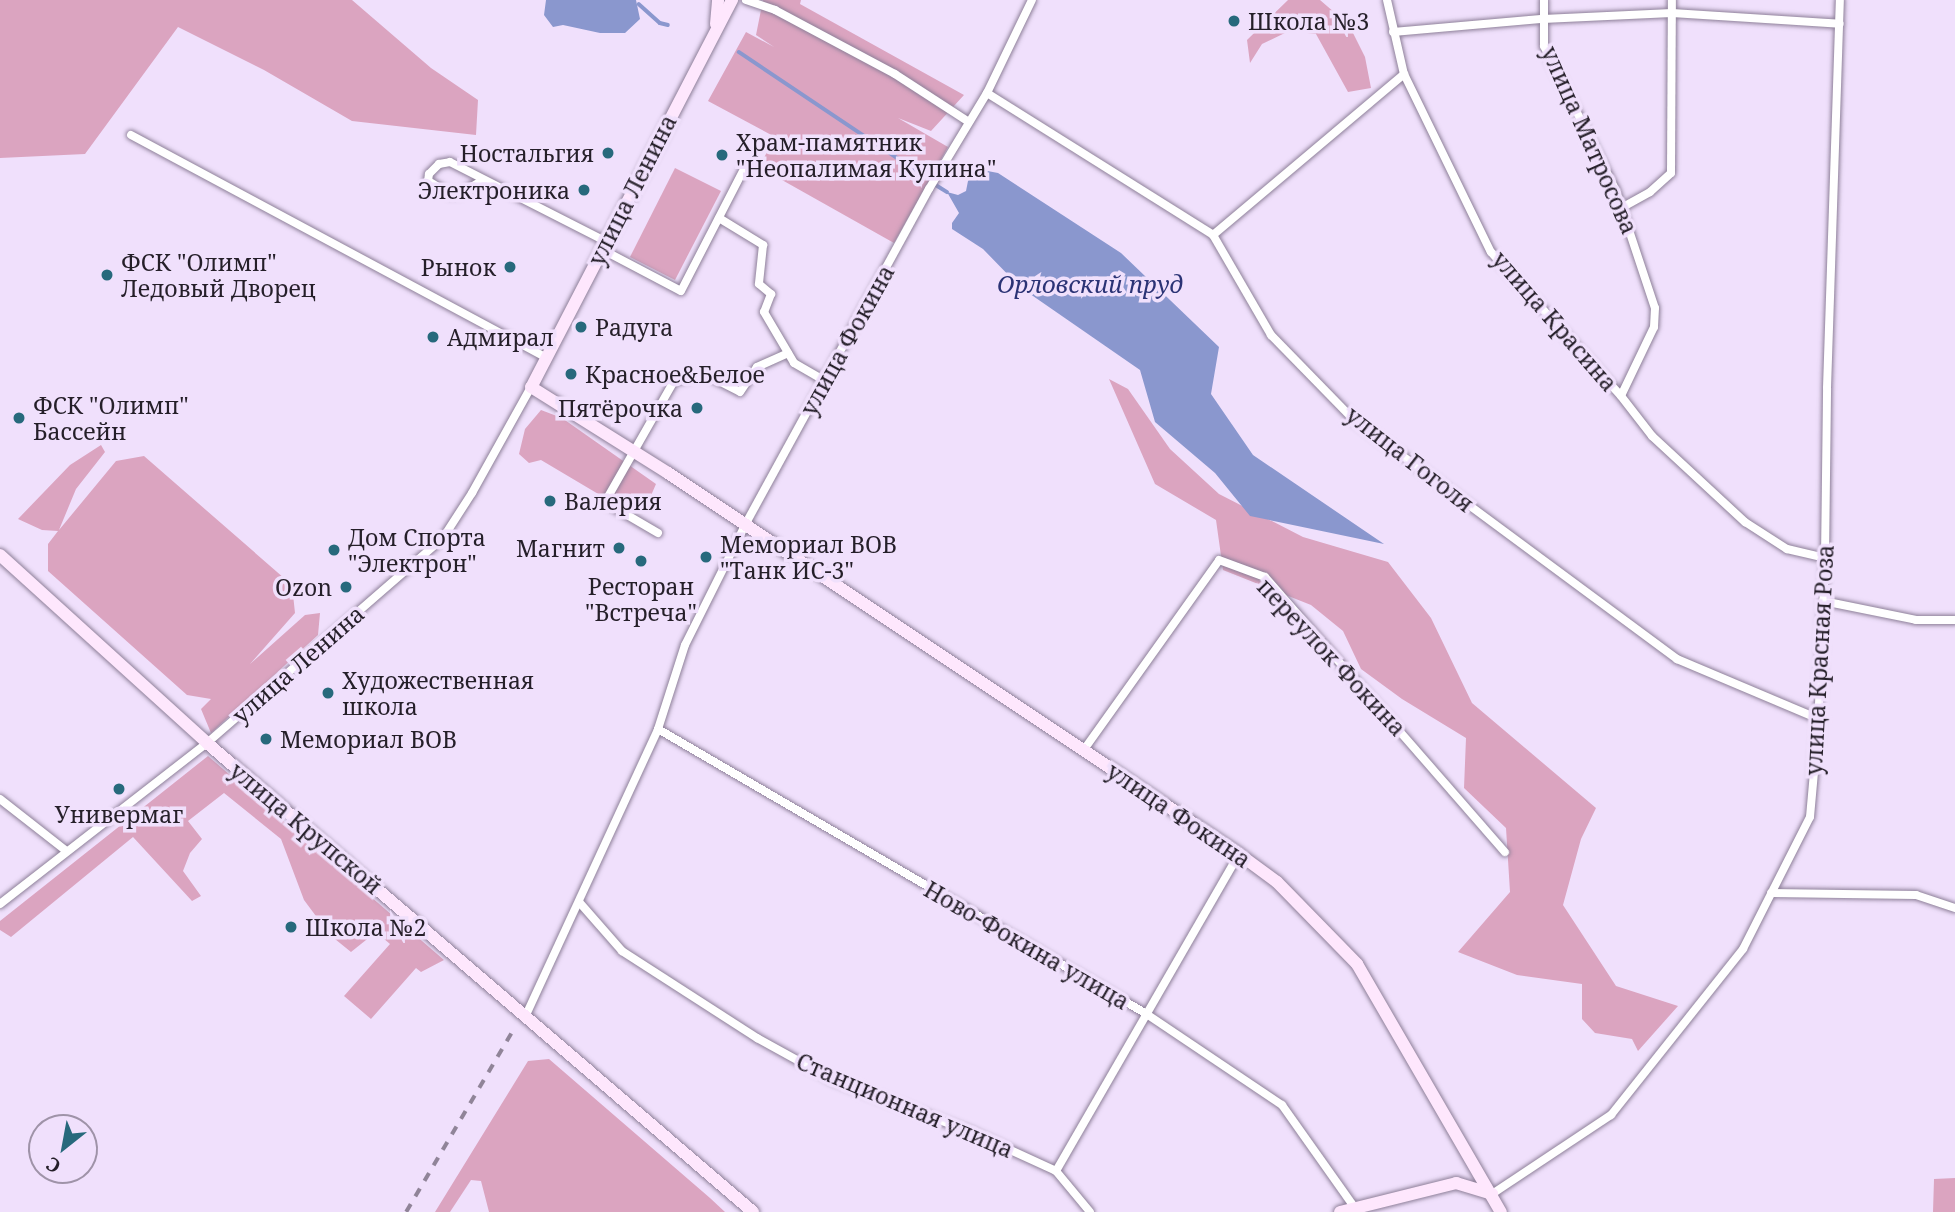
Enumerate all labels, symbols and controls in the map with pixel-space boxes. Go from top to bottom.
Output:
place label: Школа №3 [1248,7,1369,35]
marker: Школа №3 [1226,13,1242,29]
street label: улица Матросова [1536,42,1644,238]
street label: улица Ленина [582,110,682,270]
place label: Храм-памятник "Неопалимая Купина" [736,128,996,182]
place label: Ностальгия [460,139,594,167]
marker: Ностальгия [600,145,616,161]
marker: Храм-памятник "Неопалимая Купина" [714,147,730,163]
place label: Электроника [418,176,570,204]
marker: Электроника [576,182,592,198]
street label: улица Красина [1487,245,1623,397]
place label: ФСК "Олимп" Ледовый Дворец [121,248,316,302]
place label: Рынок [421,253,496,281]
marker: Рынок [502,259,518,275]
street label: улица Фокина [794,260,900,420]
marker: ФСК "Олимп" Ледовый Дворец [99,267,115,283]
water label: Орловский пруд [997,270,1183,298]
place label: Радуга [595,313,673,341]
marker: Радуга [573,319,589,335]
place label: Адмирал [447,323,554,351]
marker: Адмирал [425,329,441,345]
place label: Красное&Белое [585,360,765,388]
marker: Красное&Белое [563,366,579,382]
place label: ФСК "Олимп" Бассейн [33,391,189,445]
place label: Пятёрочка [558,394,683,422]
marker: Пятёрочка [689,400,705,416]
street label: улица Гоголя [1341,401,1479,517]
marker: ФСК "Олимп" Бассейн [11,410,27,426]
place label: Валерия [564,487,662,515]
marker: Валерия [542,493,558,509]
place label: Дом Спорта "Электрон" [348,523,486,577]
place label: Мемориал ВОВ "Танк ИС-3" [720,530,897,584]
place label: Магнит [516,534,605,562]
marker: Магнит [611,540,627,556]
marker: Дом Спорта "Электрон" [326,542,342,558]
street label: улица Красная Роза [1799,544,1839,776]
marker: Мемориал ВОВ "Танк ИС-3" [698,549,714,565]
marker: Ресторан "Встреча" [633,553,649,569]
place label: Ресторан "Встреча" [585,572,697,626]
place label: Ozon [275,573,332,601]
street label: переулок Фокина [1252,573,1412,741]
marker: Ozon [338,579,354,595]
street label: улица Ленина [226,599,370,729]
place label: Художественная школа [342,666,534,720]
marker: Художественная школа [320,685,336,701]
place label: Мемориал ВОВ [280,725,457,753]
marker: Мемориал ВОВ [258,731,274,747]
street label: улица Крупской [224,756,388,900]
street label: улица Фокина [1102,757,1256,873]
marker: Универмаг [111,781,127,797]
place label: Универмаг [55,800,183,828]
street label: Ново-Фокина улица [919,875,1135,1015]
place label: Школа №2 [305,913,426,941]
marker: Школа №2 [283,919,299,935]
street label: Станционная улица [792,1047,1018,1163]
north arrow [28,1114,98,1184]
text: С [41,1151,65,1180]

